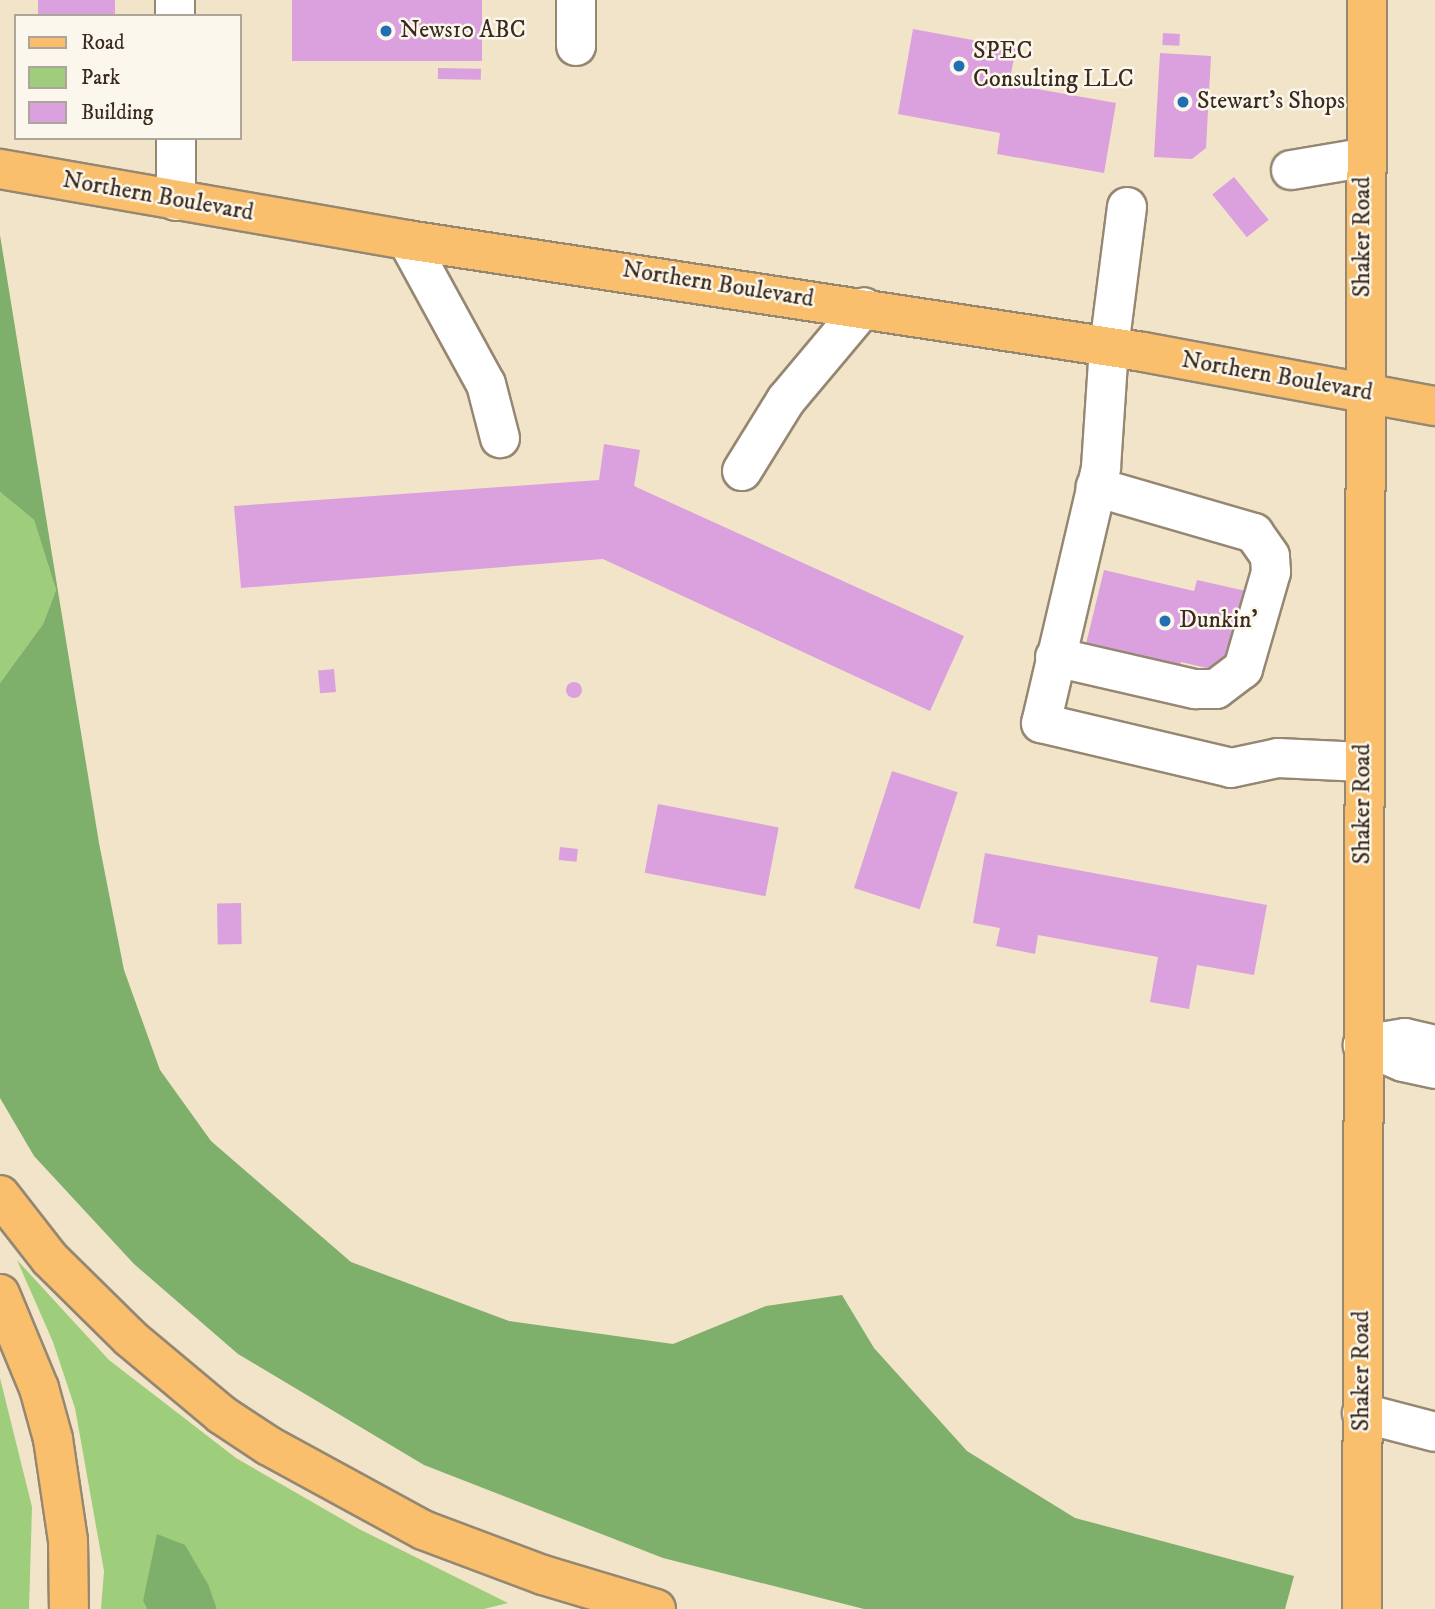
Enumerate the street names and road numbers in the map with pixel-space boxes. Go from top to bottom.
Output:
street label: Northern Boulevard [60,166,256,228]
street label: Shaker Road [1349,177,1377,297]
street label: Northern Boulevard [620,256,816,314]
street label: Northern Boulevard [1179,346,1375,408]
street label: Shaker Road [1349,744,1377,864]
street label: Shaker Road [1348,1311,1376,1431]

